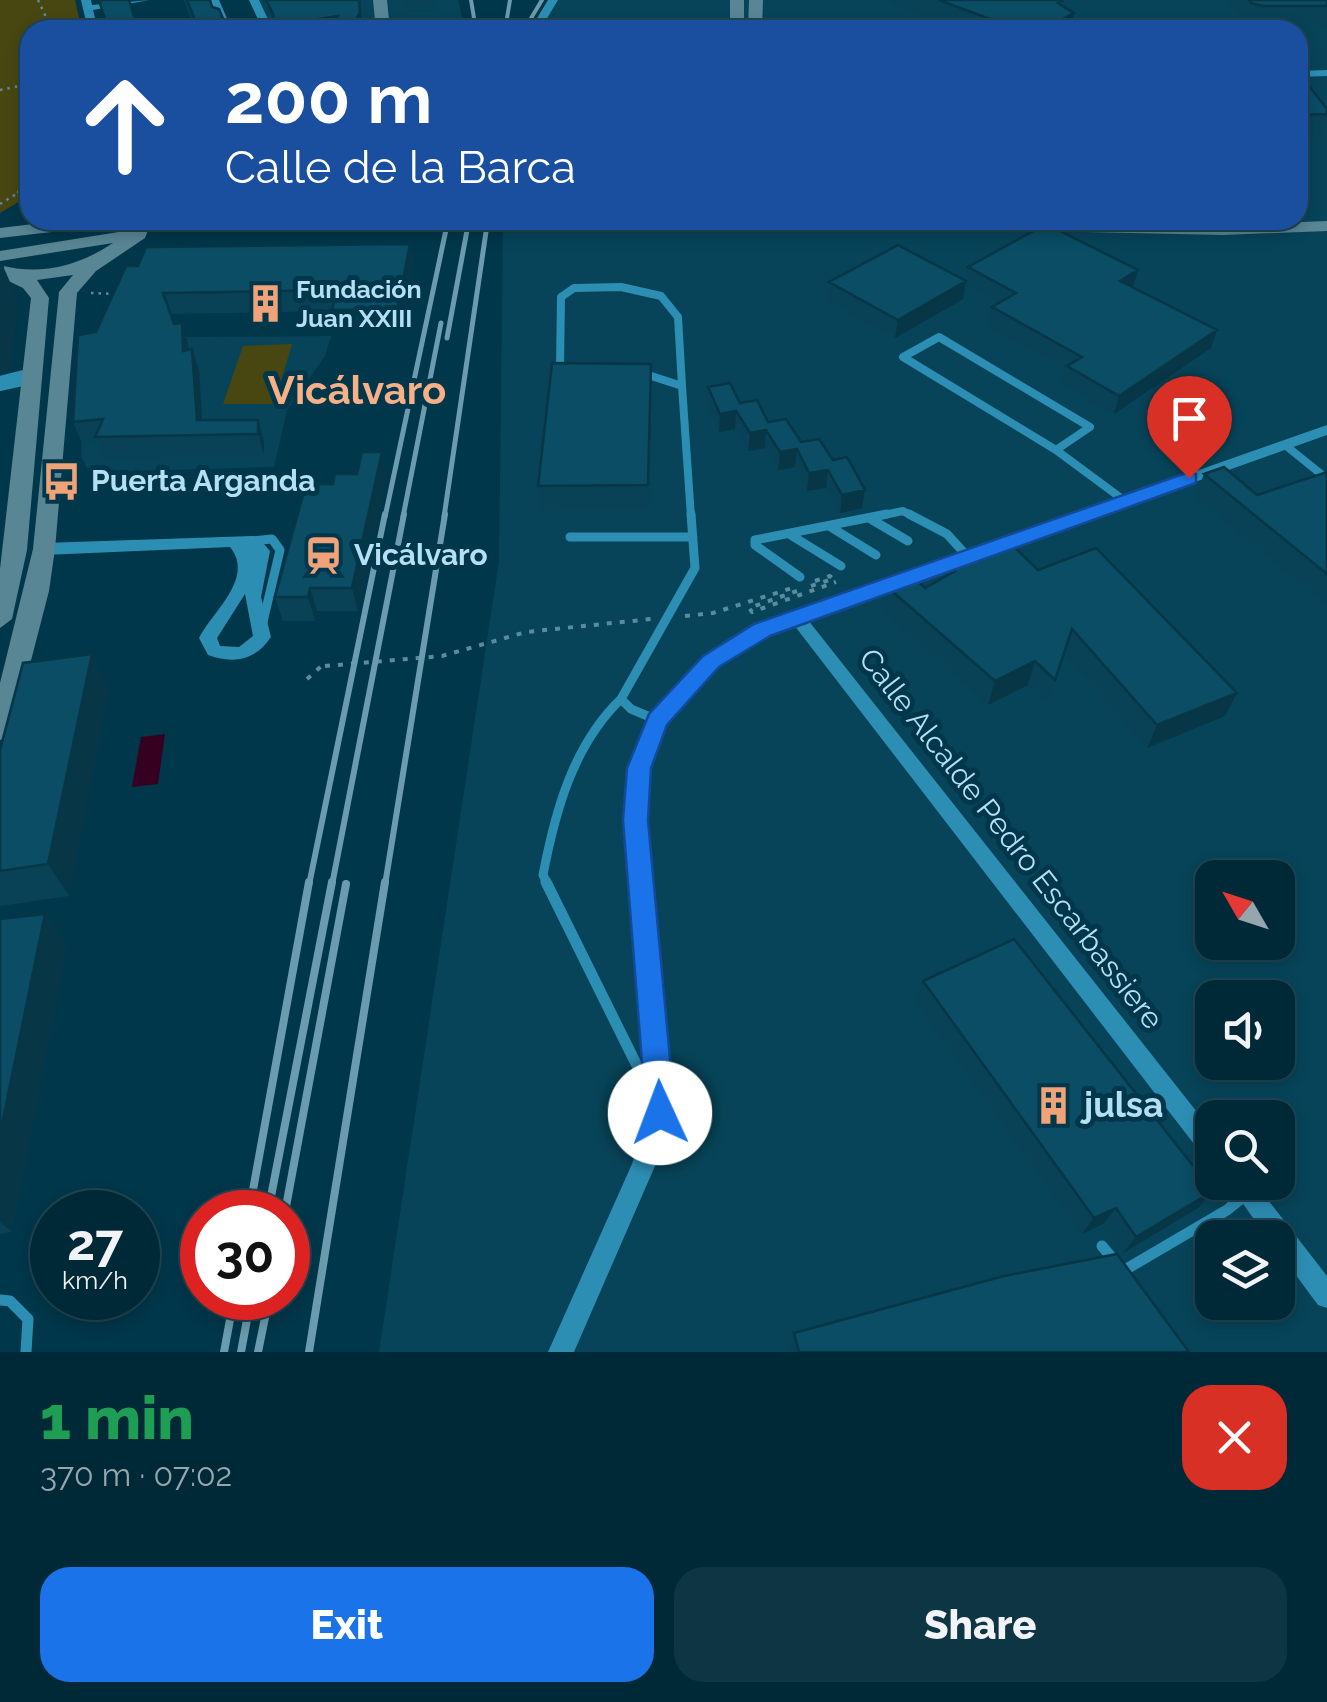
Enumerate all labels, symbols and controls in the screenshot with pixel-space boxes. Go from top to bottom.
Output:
text: 200 m [225,57,432,139]
icon: ahead [60,60,190,190]
text: Calle de la Barca [225,141,576,194]
place label: Fundación Juan XXIII [296,274,422,333]
building icon: Fundación Juan XXIII [245,282,287,324]
district label: Vicálvaro [268,366,446,413]
pin [1147,376,1232,479]
icon: arrive [1162,391,1217,446]
bus stop icon: Puerta Arganda [40,460,82,502]
place label: Puerta Arganda [91,463,315,498]
station icon: Vicálvaro [303,534,345,576]
place label: Vicálvaro [354,537,488,572]
street label: Calle Alcalde Pedro Escarbassiere [852,642,1171,1036]
north arrow [1195,860,1295,960]
map controls [1195,860,1295,1320]
button: sound [1195,980,1295,1080]
position arrow [608,1061,712,1165]
building icon: julsa [1033,1084,1075,1126]
place label: julsa [1079,1084,1163,1125]
button: search [1195,1100,1295,1200]
speed limit sign: 30 [180,1190,310,1320]
text: 27 [67,1213,123,1272]
button: layers [1195,1220,1295,1320]
text: km/h [62,1265,128,1295]
text: 1 min [40,1383,194,1453]
button: close [1182,1385,1287,1490]
text: 370 m · 07:02 [40,1456,232,1493]
button: Exit [40,1567,654,1682]
button: Share [674,1567,1287,1682]

